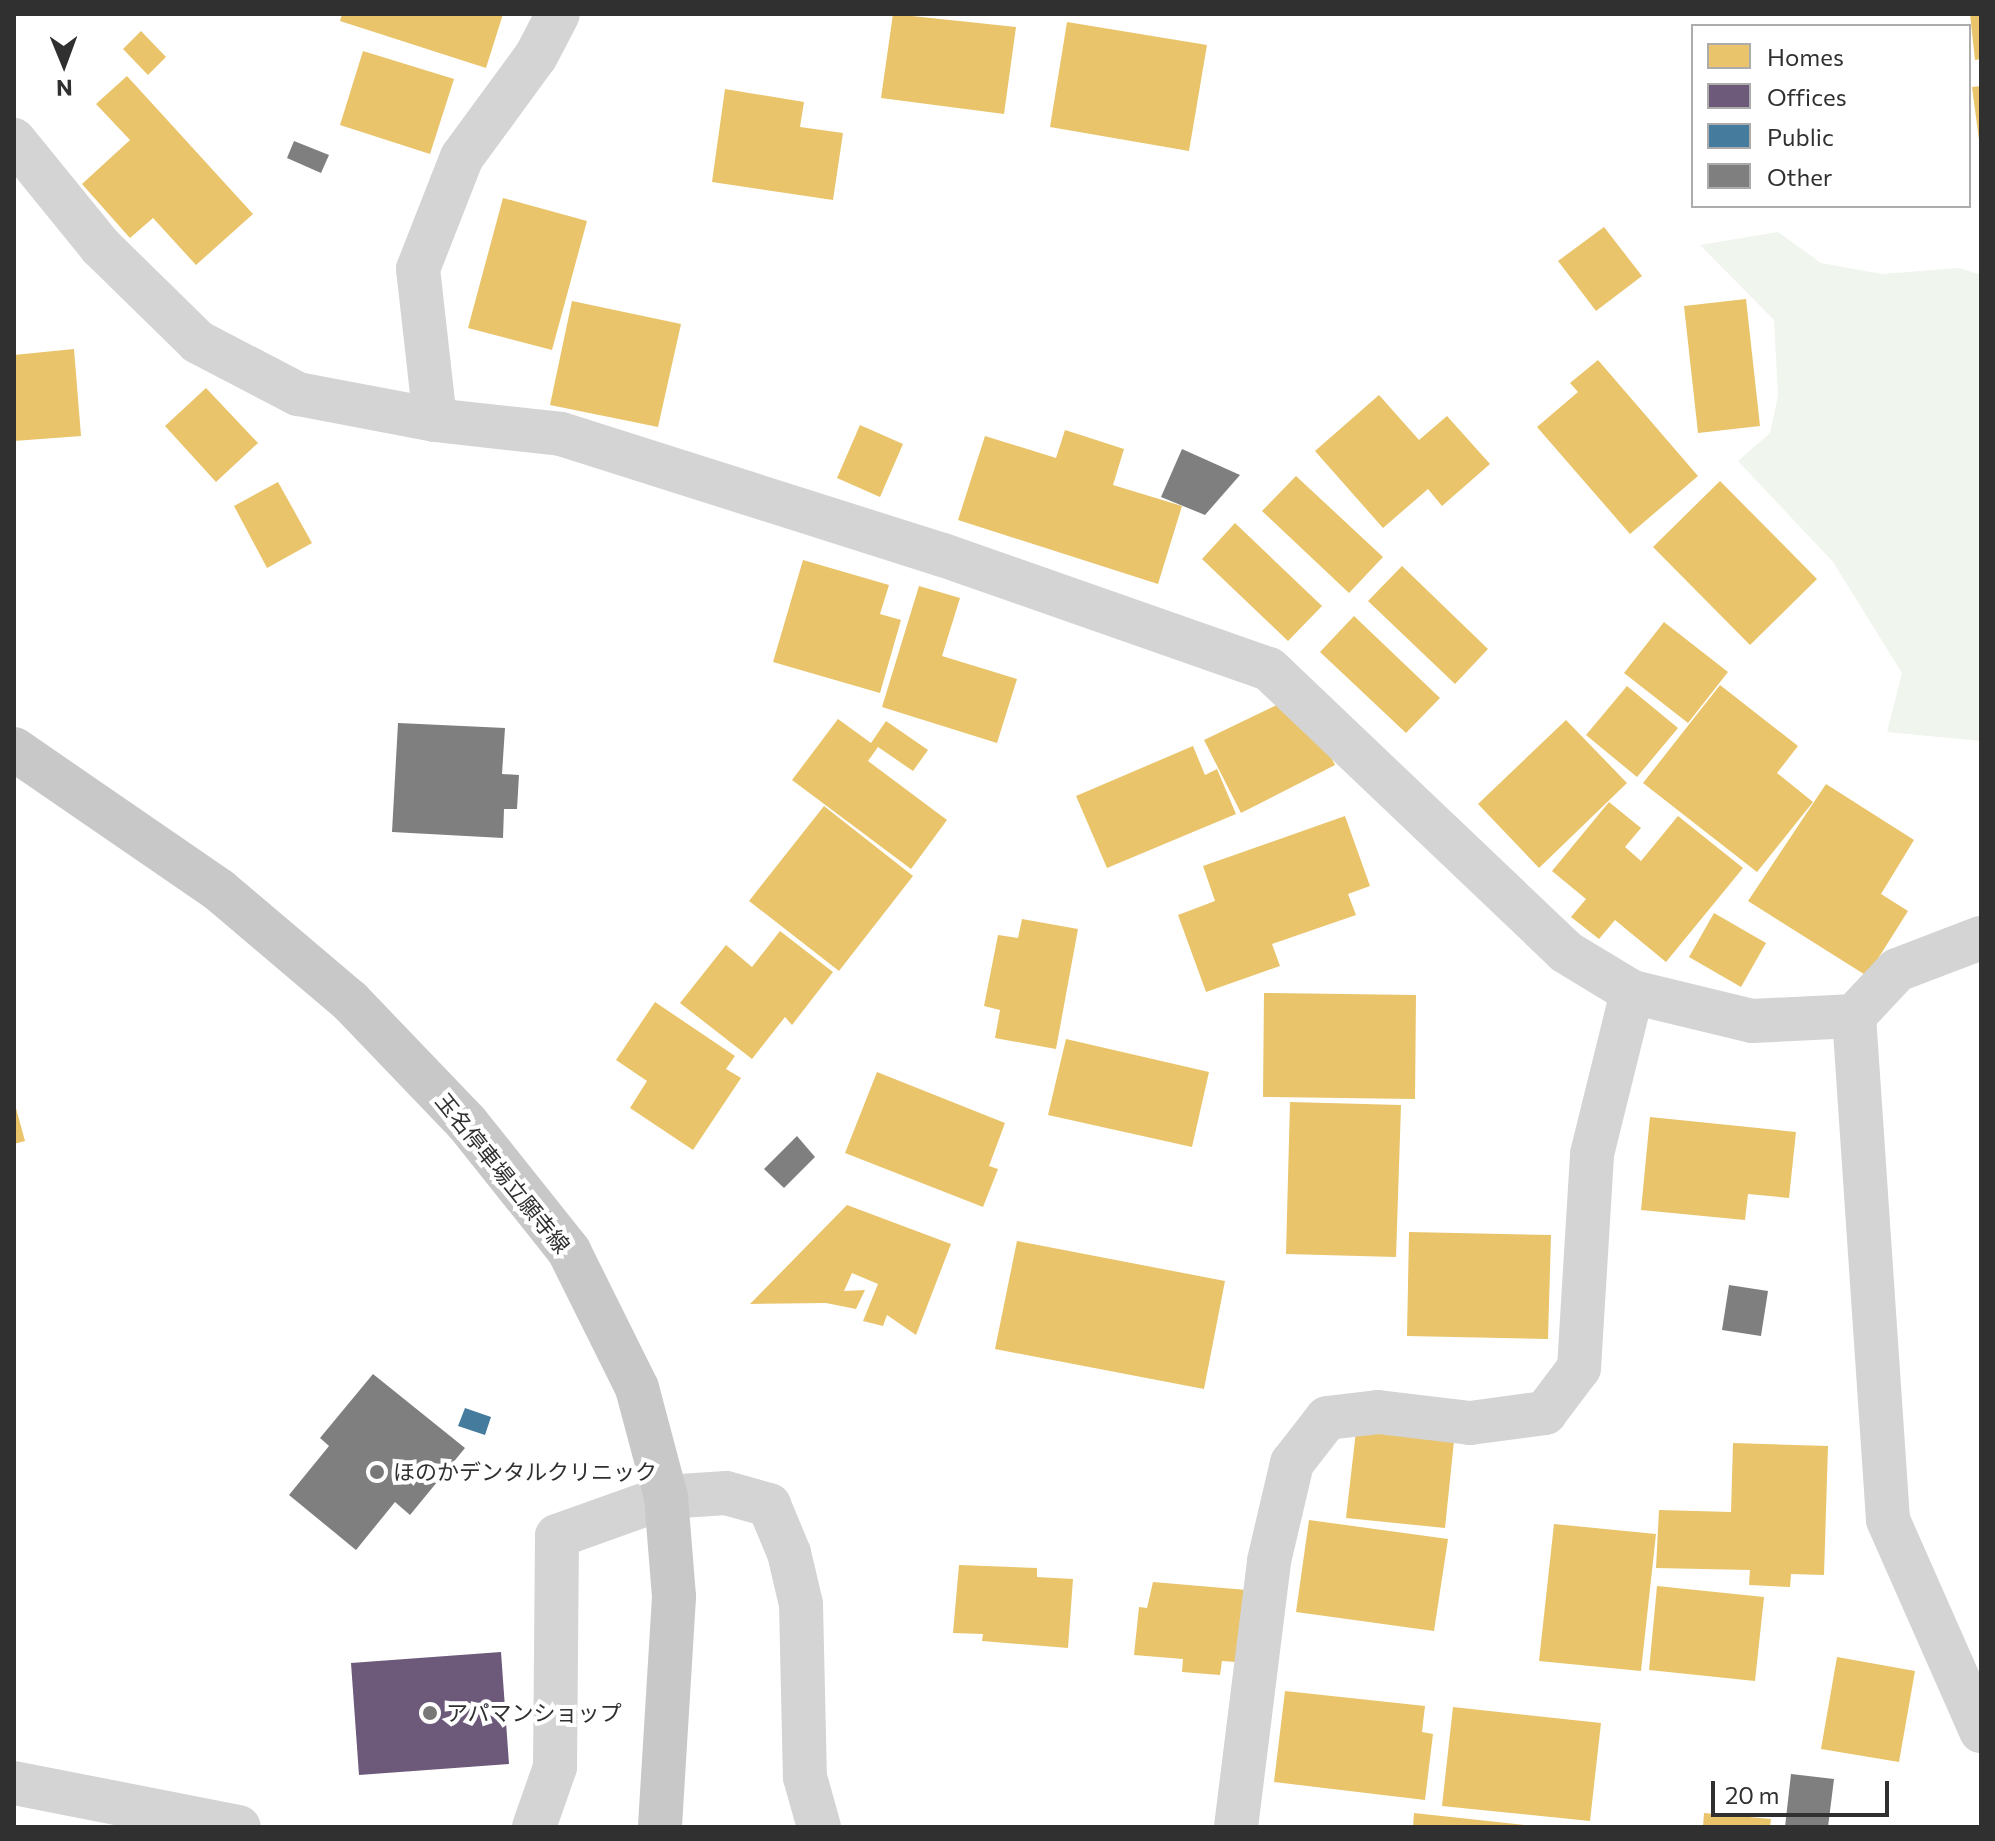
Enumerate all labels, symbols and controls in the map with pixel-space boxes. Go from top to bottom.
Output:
north arrow [24,24,104,104]
legend [1691,24,1971,208]
text: Homes [1767,42,1844,71]
text: N [56,75,73,102]
text: Offices [1767,82,1847,111]
text: Public [1767,122,1834,151]
text: Other [1767,162,1832,191]
street label: 玉名停車場立願寺線 [430,1088,576,1258]
place label: ほのかデンタルクリニック [393,1459,657,1485]
marker: ほのかデンタルクリニック [368,1463,386,1481]
place label: アパマンショップ [446,1700,622,1726]
marker: アパマンショップ [421,1704,439,1722]
scale bar [1715,1765,1893,1815]
text: 20 m [1725,1780,1779,1809]

